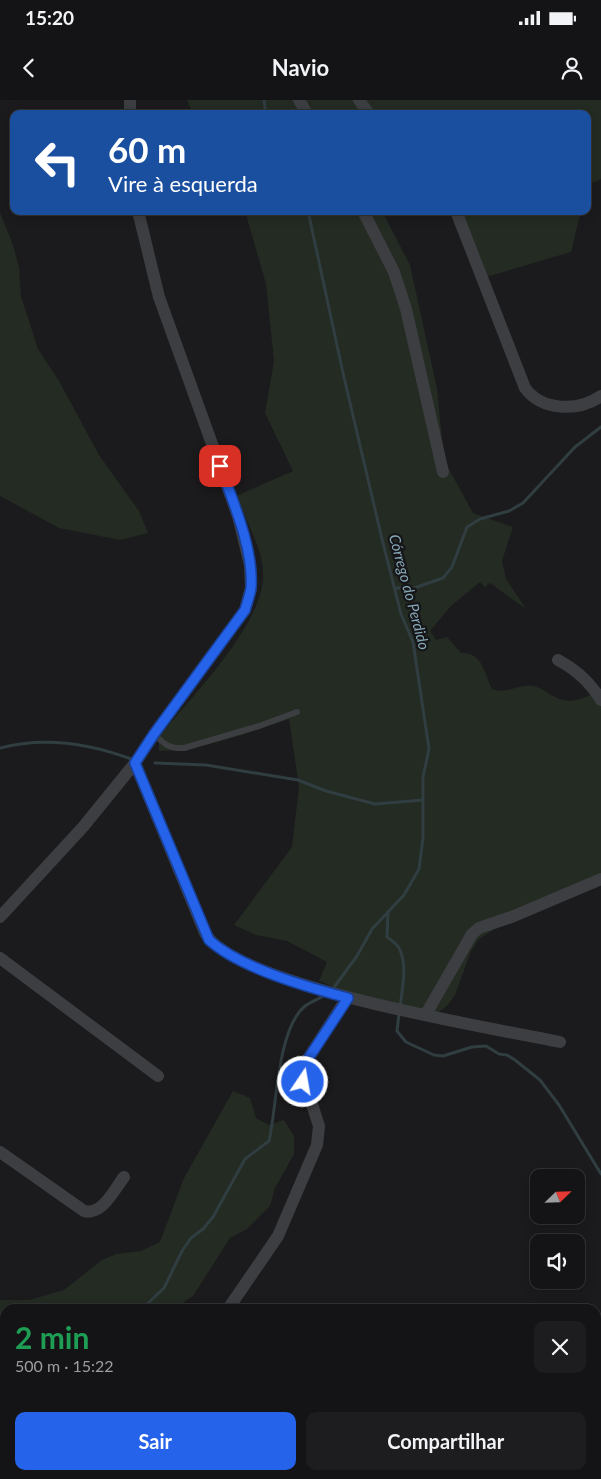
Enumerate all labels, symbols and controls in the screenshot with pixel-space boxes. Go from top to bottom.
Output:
text: 15:20 [25,6,74,29]
icon: back [15,54,43,82]
text: Navio [272,54,329,81]
icon: person [558,54,586,82]
text: 60 m [108,128,186,170]
icon: left [25,130,90,195]
text: Vire à esquerda [108,170,258,197]
pin [199,445,241,487]
icon: arrive [206,452,234,480]
water label: Córrego do Perdido [386,532,434,652]
position arrow [276,1055,328,1107]
north arrow [530,1169,585,1224]
map controls [530,1169,585,1289]
button: sound [530,1234,585,1289]
text: 2 min [15,1319,89,1355]
button: close [534,1321,586,1373]
text: 500 m · 15:22 [15,1356,114,1375]
button: Sair [15,1412,296,1470]
button: Compartilhar [306,1412,586,1470]

